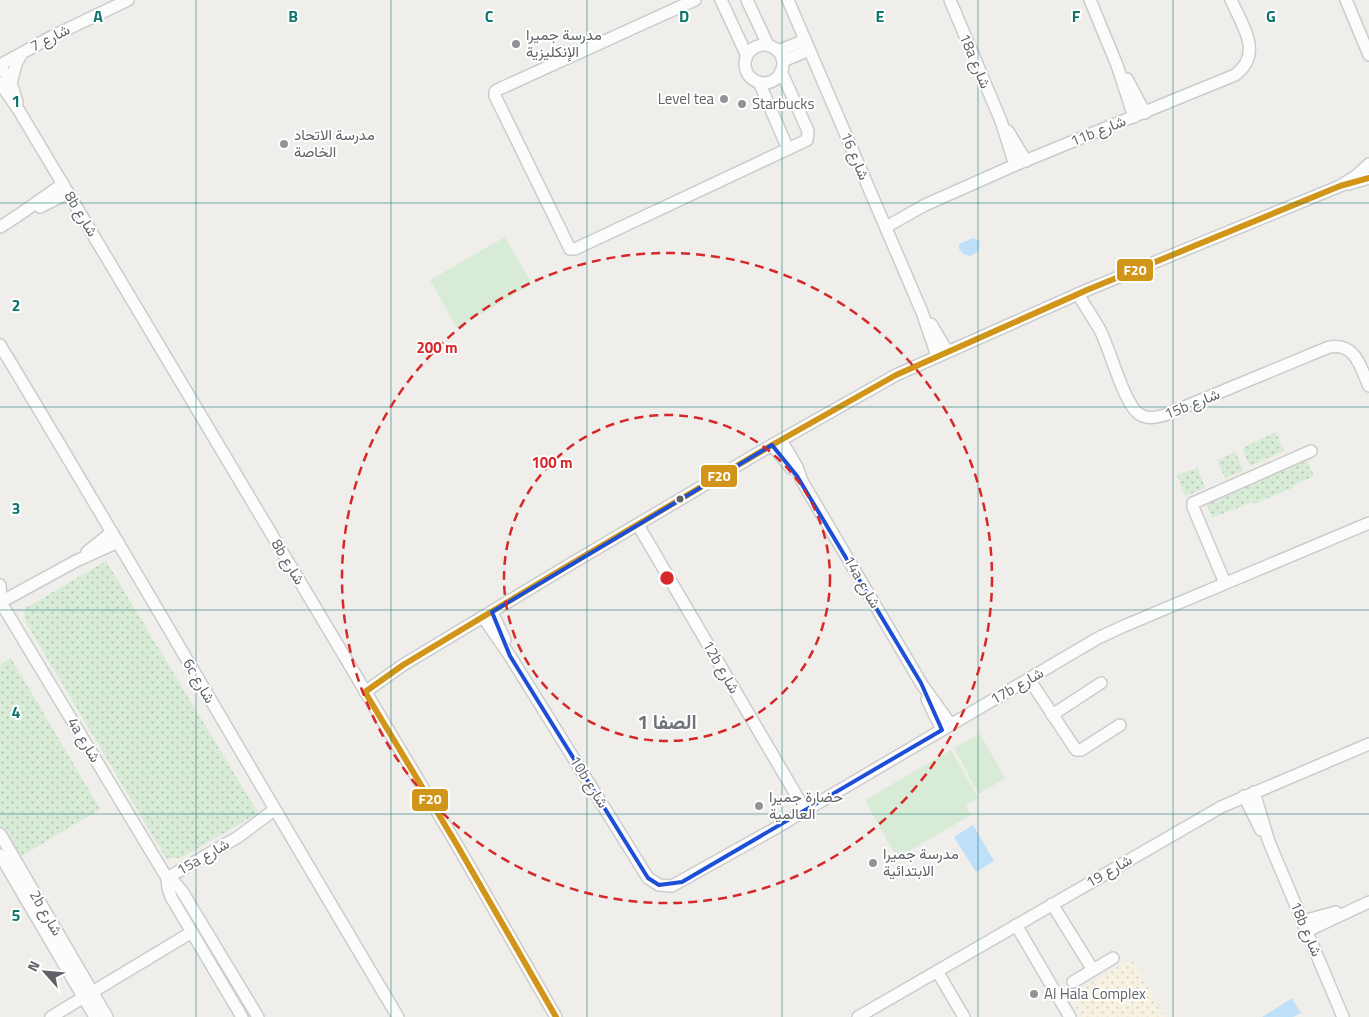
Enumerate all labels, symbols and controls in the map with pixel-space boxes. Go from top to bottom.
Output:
text: A [93,4,103,28]
text: B [288,4,298,28]
text: C [485,4,494,28]
text: D [679,4,689,28]
text: E [876,4,885,28]
text: F [1072,4,1081,28]
text: G [1266,4,1276,28]
street label: شارع 7 [26,18,74,57]
place label: مدرسة جميرا الإنكليزية [526,23,602,63]
street label: 18a شارع [954,30,997,92]
marker: مدرسة جميرا الإنكليزية [510,38,522,50]
place label: Level tea [658,87,714,110]
text: 1 [12,89,20,113]
place label: Starbucks [752,92,815,115]
marker: Level tea [718,93,730,105]
marker: Starbucks [736,98,748,110]
street label: 11b شارع [1067,109,1129,152]
place label: مدرسة الاتحاد الخاصة [294,123,375,163]
street label: شارع 16 [835,128,876,184]
marker: مدرسة الاتحاد الخاصة [278,138,290,150]
street label: 8b شارع [59,186,104,241]
line badge: F20 [1116,258,1154,282]
text: F20 [1123,259,1147,280]
text: 2 [12,293,20,317]
text: 200 m [416,336,458,359]
street label: 15b شارع [1161,382,1223,425]
text: 100 m [531,451,573,474]
line badge: F20 [700,464,738,488]
text: F20 [707,465,731,486]
unlabelled marker [675,494,685,504]
text: 3 [12,496,20,520]
street label: 8b شارع [266,534,311,589]
street label: 14a شارع [838,551,887,613]
centre of rings [658,569,676,587]
street label: 12b شارع [697,636,746,698]
street label: 6c شارع [177,654,222,708]
street label: 17b شارع [986,661,1048,710]
text: 4 [12,700,21,724]
district label: الصفا 1 [637,706,697,737]
street label: 4a شارع [62,713,107,767]
street label: 10b شارع [564,751,615,813]
place label: حضارة جميرا العالمية [769,785,843,825]
line badge: F20 [411,788,449,812]
text: F20 [418,788,442,809]
marker: حضارة جميرا العالمية [753,800,765,812]
street label: 15a شارع [172,832,234,881]
place label: مدرسة جميرا الابتدائية [883,842,959,882]
street label: شارع 19 [1081,848,1136,893]
marker: مدرسة جميرا الابتدائية [867,857,879,869]
street label: 2b شارع [24,885,69,940]
street label: 18b شارع [1285,898,1328,960]
text: 5 [12,903,21,927]
north arrow [20,947,70,997]
text: N [21,957,45,975]
place label: Al Hala Complex [1044,982,1146,1005]
marker: Al Hala Complex [1028,988,1040,1000]

